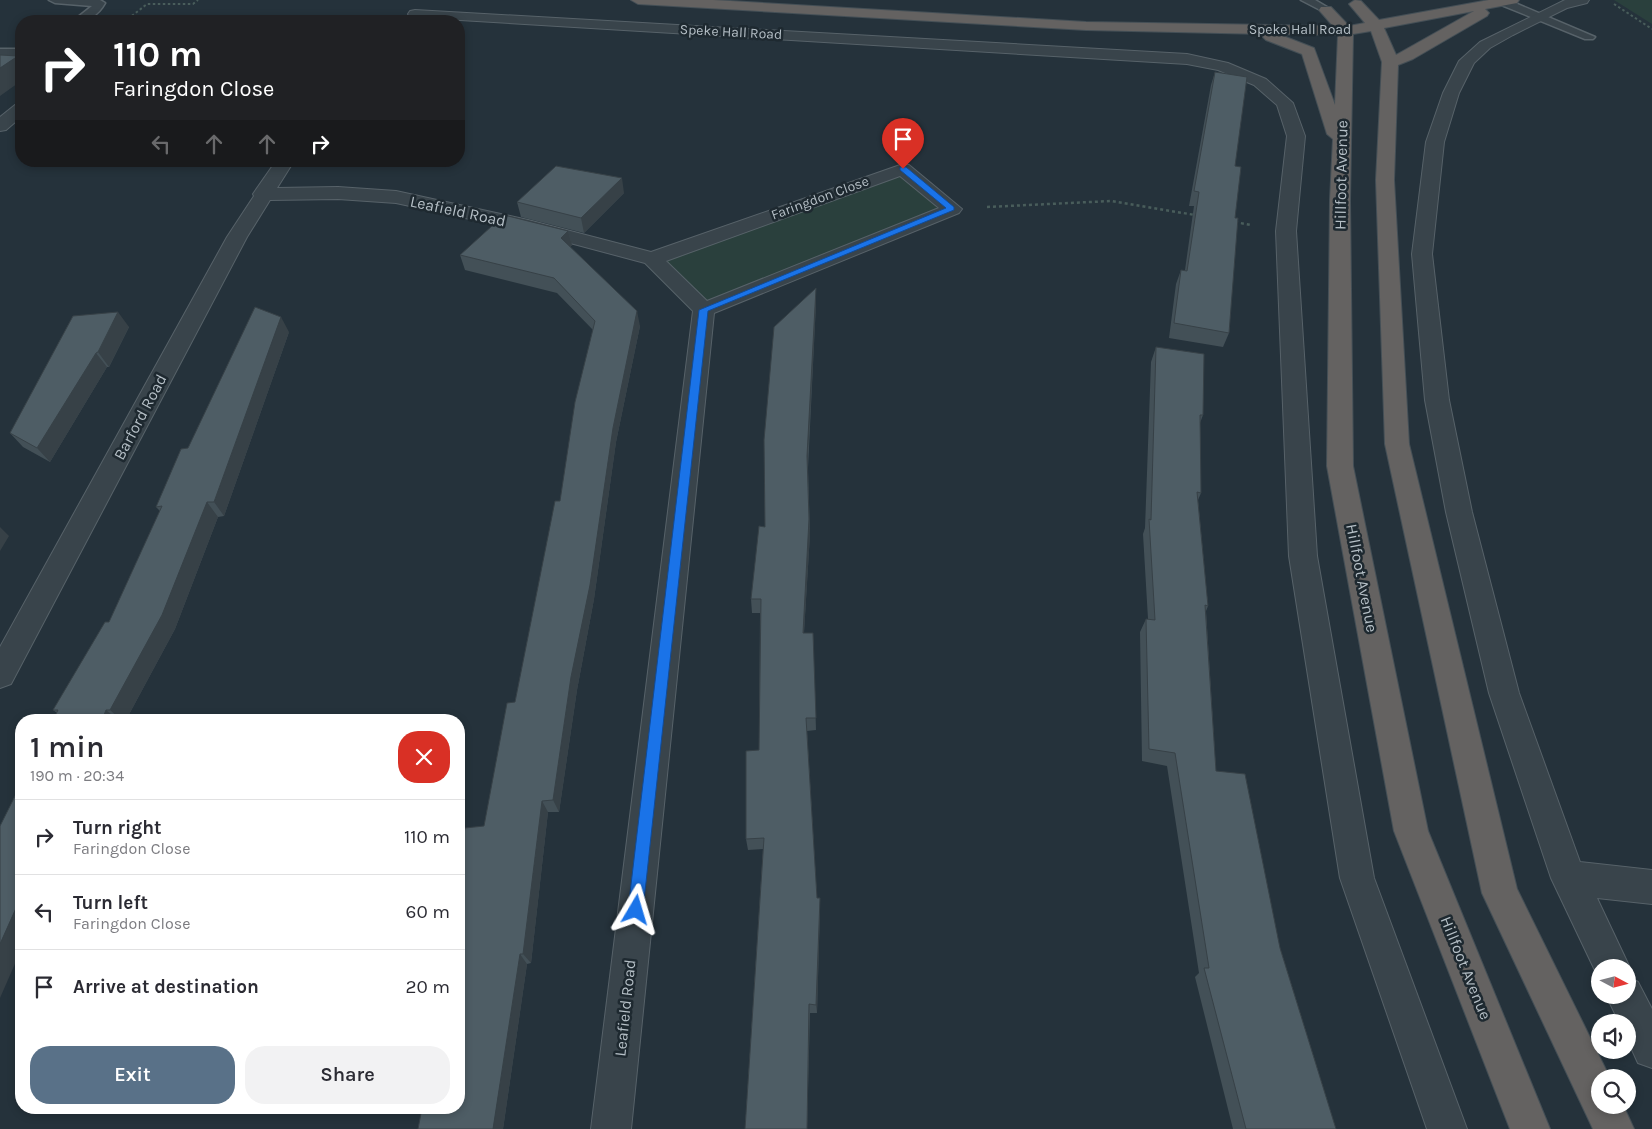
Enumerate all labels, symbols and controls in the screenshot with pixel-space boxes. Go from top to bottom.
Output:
street label: Speke Hall Road [679,21,783,43]
street label: Speke Hall Road [1249,21,1351,38]
text: 110 m [113,34,202,75]
icon: right [30,35,95,100]
text: Faringdon Close [113,76,274,102]
pin [882,118,924,169]
street label: Hillfoot Avenue [1331,120,1351,230]
icon: arrive [889,125,917,153]
icon: left [147,130,175,158]
icon: ahead [200,130,228,158]
icon: ahead [253,130,281,158]
icon: right [306,130,334,158]
street label: Faringdon Close [769,172,871,224]
street label: Leafield Road [408,192,508,230]
street label: Barford Road [109,371,171,463]
street label: Hillfoot Avenue [1342,522,1382,634]
text: 1 min [30,729,104,765]
button: close [398,731,450,783]
text: 190 m · 20:34 [30,766,124,785]
text: Turn right [73,817,162,839]
icon: right [30,823,58,851]
text: 110 m [404,826,450,848]
text: Faringdon Close [73,839,190,858]
position arrow [609,883,661,935]
text: Turn left [73,892,148,914]
icon: left [30,898,58,926]
text: 60 m [406,901,450,923]
text: Faringdon Close [73,914,190,933]
street label: Hillfoot Avenue [1437,914,1495,1022]
street label: Leafield Road [610,958,640,1058]
north arrow [1591,959,1636,1004]
map controls [1591,959,1636,1114]
icon: arrive [30,973,58,1001]
text: Arrive at destination [73,976,259,998]
text: 20 m [405,976,450,998]
button: sound [1591,1014,1636,1059]
button: Exit [30,1046,235,1104]
button: Share [245,1046,450,1104]
button: search [1591,1069,1636,1114]

